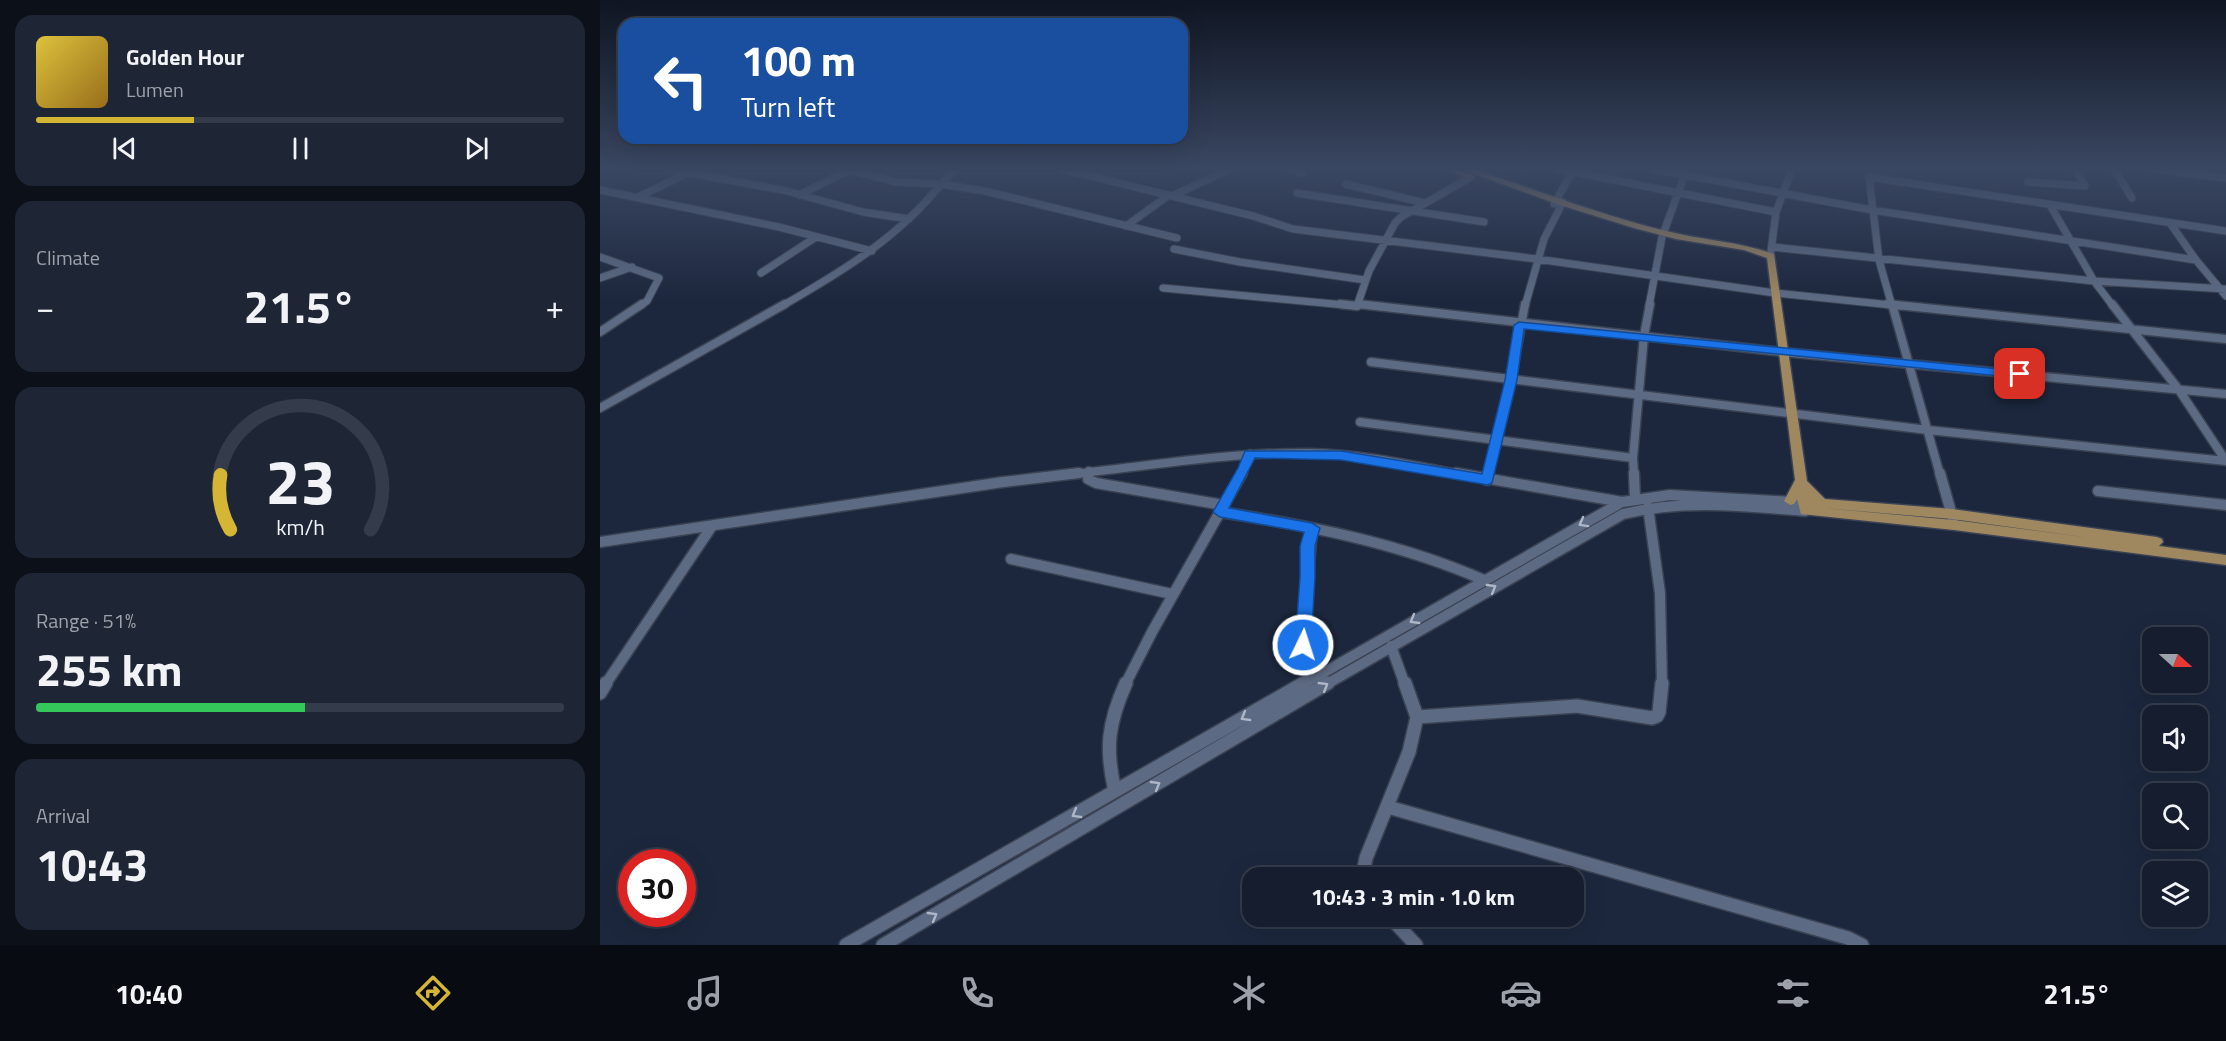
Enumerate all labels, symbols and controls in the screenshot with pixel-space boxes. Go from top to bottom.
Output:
text: 100 m [741,28,856,92]
text: Golden Hour [126,40,244,74]
icon: left [642,42,720,120]
text: Lumen [126,74,184,105]
text: Turn left [741,86,835,127]
icon: previous [108,132,141,165]
icon: pause [284,132,317,165]
icon: next [460,132,493,165]
text: Climate [36,242,100,273]
text: 21.5° [244,272,356,340]
text: − [36,282,54,332]
text: + [546,282,564,332]
pin [1994,348,2045,399]
icon: arrive [2003,357,2036,390]
text: 23 [265,433,335,528]
text: km/h [276,511,324,543]
one-way arrow [1579,515,1590,527]
one-way arrow [1486,584,1496,595]
text: Range · 51% [36,605,136,636]
one-way arrow [1410,612,1420,624]
position arrow [1271,613,1335,677]
north arrow [2142,627,2208,693]
map controls [2142,627,2208,927]
text: 255 km [36,635,182,703]
one-way arrow [1318,682,1328,693]
button: sound [2142,705,2208,771]
one-way arrow [1241,709,1251,721]
one-way arrow [1150,781,1160,793]
button: search [2142,783,2208,849]
text: Arrival [36,800,90,831]
one-way arrow [1072,806,1082,818]
text: 10:43 [36,830,148,898]
speed limit sign: 30 [618,849,696,927]
button: layers [2142,861,2208,927]
text: 10:43 · 3 min · 1.0 km [1311,880,1515,914]
one-way arrow [927,911,937,923]
icon: directions [412,972,454,1014]
icon: music [684,972,726,1014]
icon: phone [956,972,998,1014]
icon: climate [1228,972,1270,1014]
icon: car [1500,972,1542,1014]
icon: filters [1772,972,1814,1014]
text: 10:40 [115,973,182,1014]
text: 21.5° [2044,973,2111,1014]

